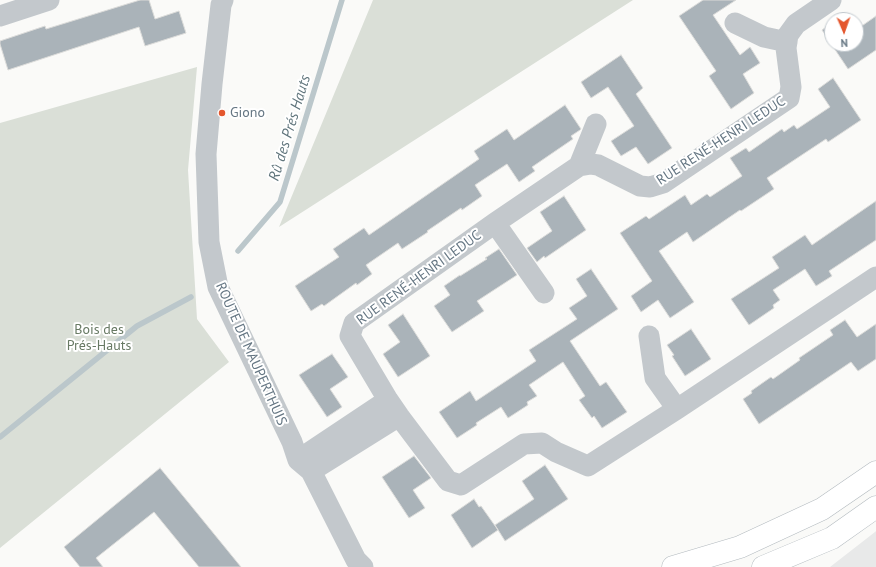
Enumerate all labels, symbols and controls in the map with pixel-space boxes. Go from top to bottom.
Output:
north arrow [824,12,864,52]
text: N [841,36,848,50]
water label: Rû des Prés Hauts [265,73,315,183]
street label: RUE RENÉ-HENRI LEDUC [654,93,788,189]
place label: Giono [230,105,265,121]
marker: Giono [217,108,227,118]
street label: RUE RENÉ-HENRI LEDUC [353,227,485,329]
street label: ROUTE DE MAUPERTHUIS [212,280,290,428]
park label: Bois des Prés-Hauts [67,322,131,354]

